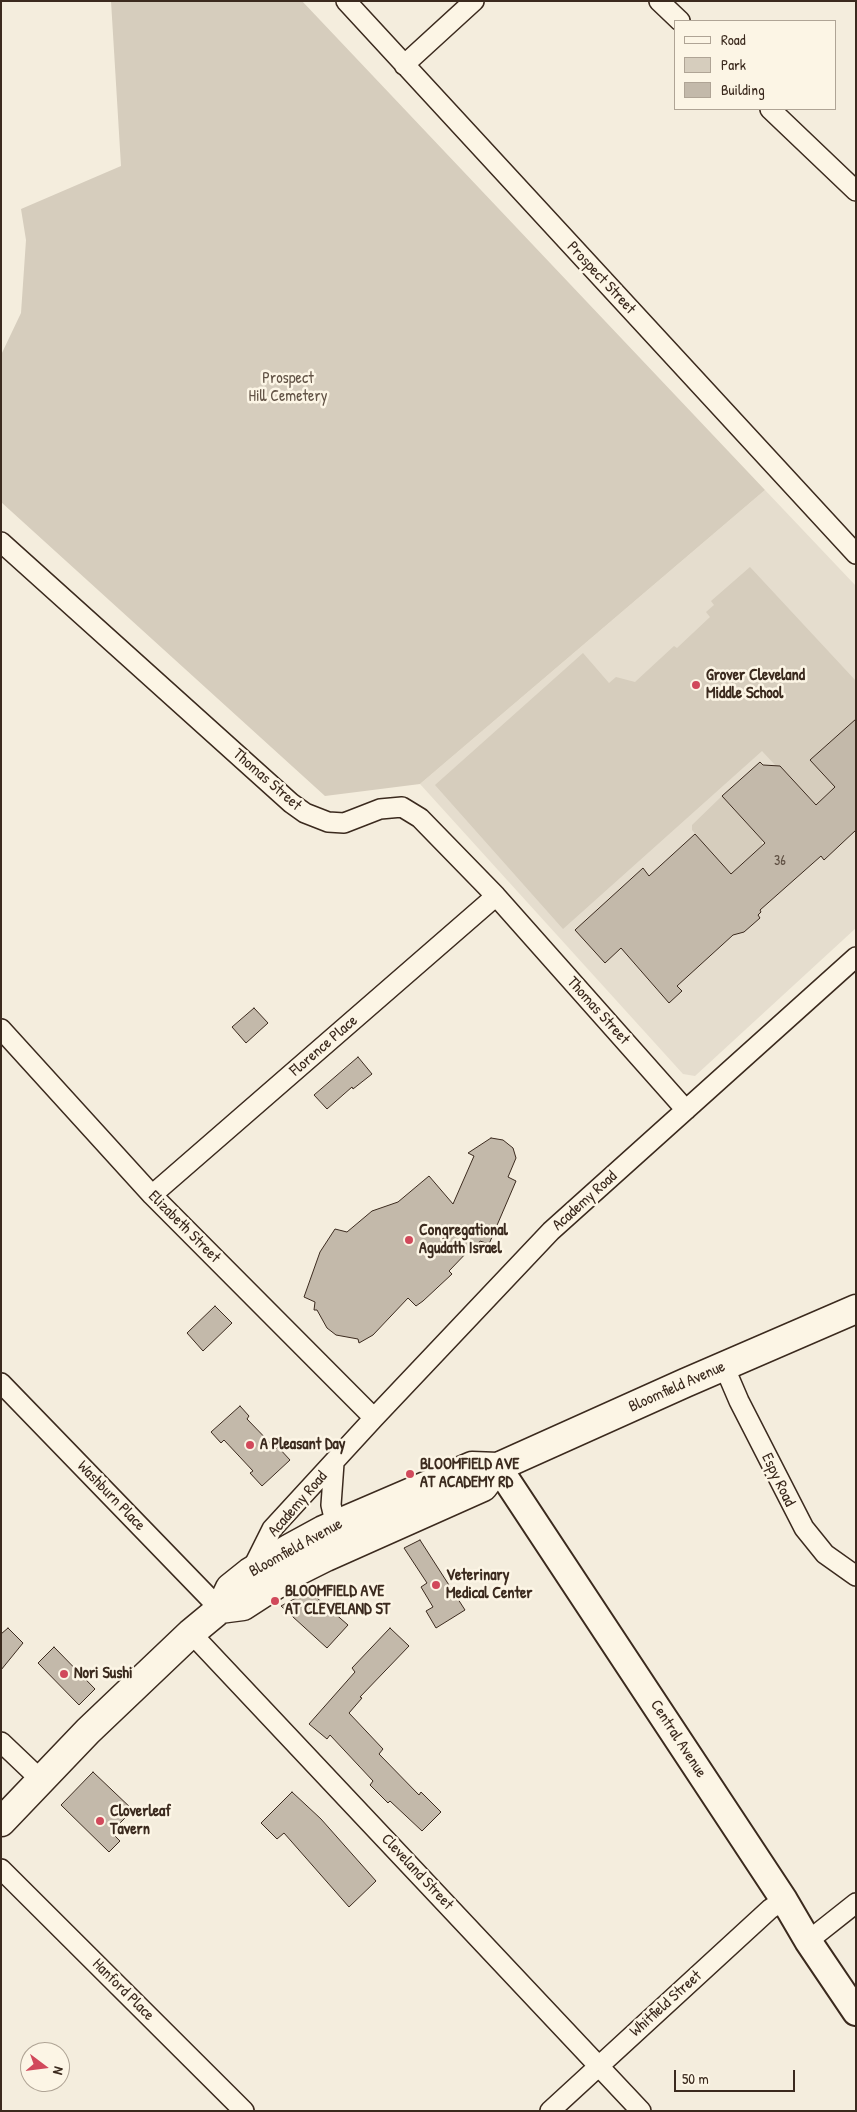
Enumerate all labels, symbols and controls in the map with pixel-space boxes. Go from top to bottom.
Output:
legend [674,20,837,110]
text: Road [721,29,746,50]
text: Park [721,54,746,75]
text: Building [721,79,765,100]
street label: Prospect Street [562,238,640,318]
park label: Prospect Hill Cemetery [249,369,327,407]
place label: Grover Cleveland Middle School [706,666,805,704]
marker: Grover Cleveland Middle School [690,679,702,691]
street label: Thomas Street [229,745,305,815]
house number: 36 [774,853,786,869]
street label: Thomas Street [562,973,634,1049]
street label: Florence Place [286,1011,362,1081]
street label: Academy Road [549,1167,621,1235]
street label: Elizabeth Street [144,1187,224,1267]
place label: Congregational Agudath Israel [419,1221,508,1259]
marker: Congregational Agudath Israel [403,1234,415,1246]
street label: Bloomfield Avenue [626,1357,728,1417]
place label: A Pleasant Day [260,1435,346,1455]
marker: A Pleasant Day [244,1439,256,1451]
street label: Espy Road [757,1450,799,1510]
place label: BLOOMFIELD AVE AT ACADEMY RD [420,1455,519,1493]
street label: Washburn Place [73,1457,149,1535]
street label: Academy Road [264,1467,332,1541]
marker: BLOOMFIELD AVE AT ACADEMY RD [404,1468,416,1480]
street label: Bloomfield Avenue [246,1514,346,1582]
place label: Veterinary Medical Center [446,1566,533,1604]
marker: Veterinary Medical Center [430,1579,442,1591]
place label: BLOOMFIELD AVE AT CLEVELAND ST [285,1582,390,1620]
marker: BLOOMFIELD AVE AT CLEVELAND ST [269,1595,281,1607]
place label: Nori Sushi [74,1664,133,1684]
marker: Nori Sushi [58,1668,70,1680]
street label: Central Avenue [646,1697,710,1781]
place label: Cloverleaf Tavern [110,1802,171,1840]
marker: Cloverleaf Tavern [94,1815,106,1827]
street label: Cleveland Street [377,1830,457,1914]
street label: Hanford Place [88,1955,158,2025]
street label: Whitfield Street [626,1967,706,2041]
north arrow [20,2042,70,2092]
scale bar [677,2060,798,2092]
text: N [49,2065,69,2077]
text: 50 m [682,2068,709,2089]

